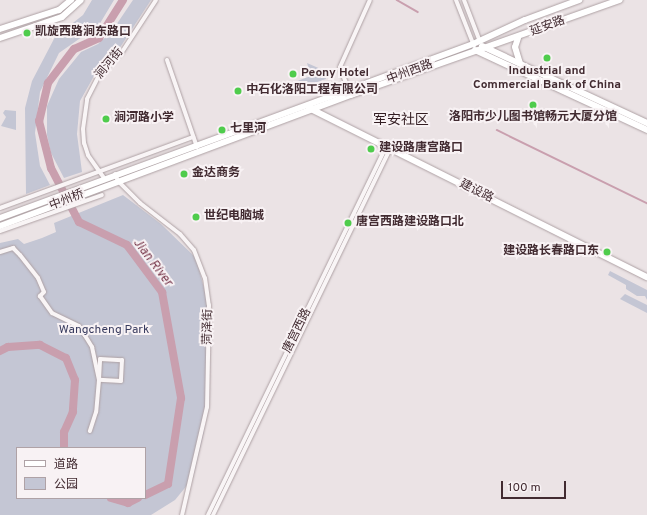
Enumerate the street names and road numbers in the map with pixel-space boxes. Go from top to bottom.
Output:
street label: 延安路 [529,14,567,40]
street label: 涧河街 [93,46,127,82]
street label: 中州西路 [385,58,435,88]
street label: 建设路 [457,177,495,207]
street label: 中州桥 [48,188,86,214]
street label: 唐宫西路 [281,306,315,356]
street label: 菏泽街 [201,309,217,345]

